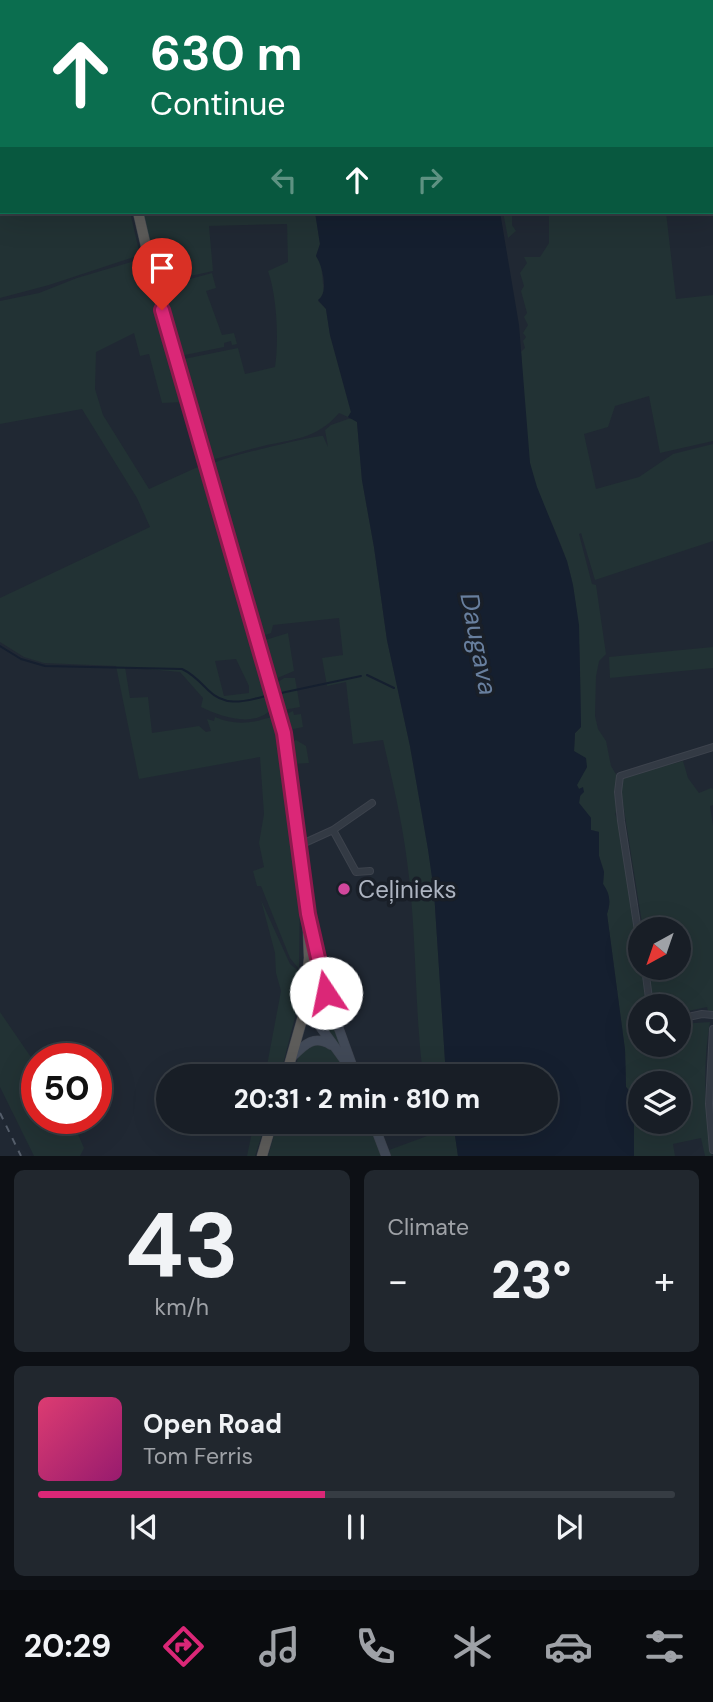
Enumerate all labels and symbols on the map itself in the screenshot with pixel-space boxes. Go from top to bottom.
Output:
pin [132,238,192,310]
water label: Daugava [452,590,506,698]
place label: Ceļinieks [358,874,457,905]
marker: Ceļinieks [336,881,352,897]
north arrow [628,917,691,980]
position arrow [289,956,363,1030]
speed limit sign: 50 [21,1043,112,1134]

